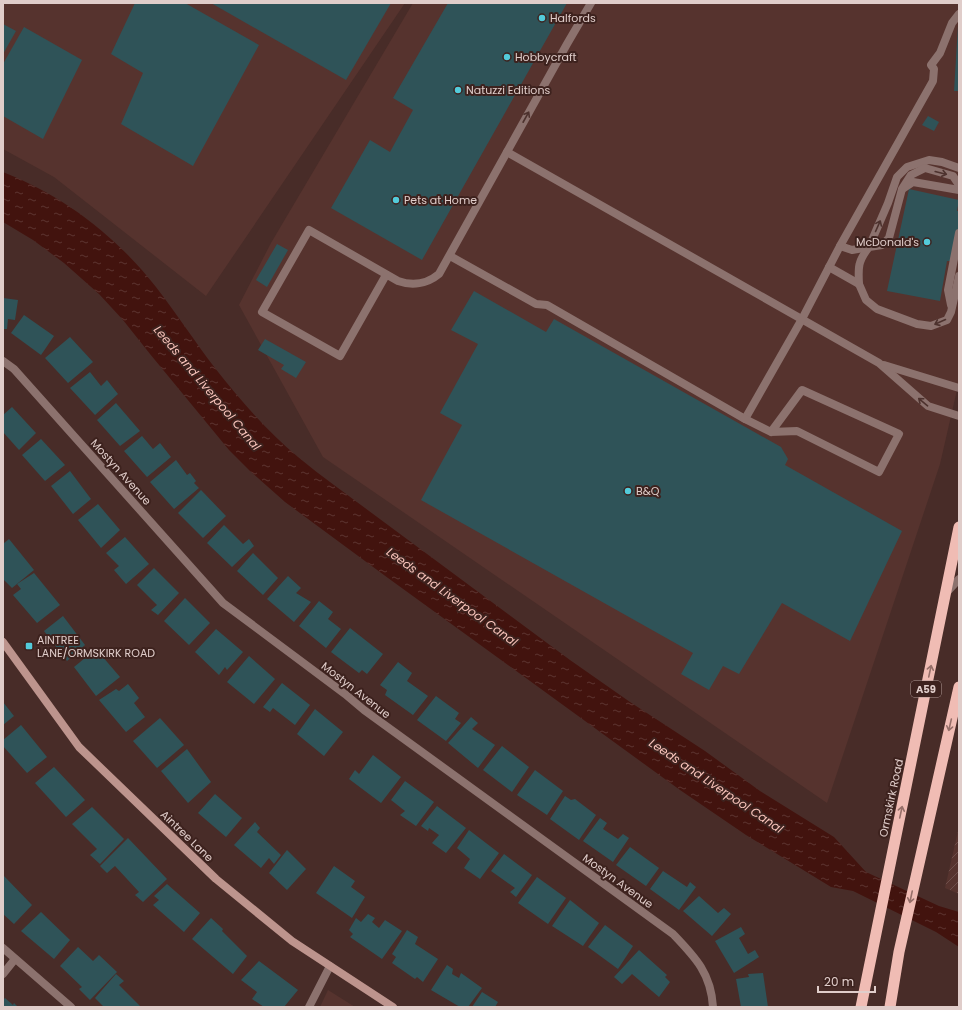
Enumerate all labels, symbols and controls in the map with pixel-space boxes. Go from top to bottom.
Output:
place label: Halfords [550,10,596,26]
marker: Halfords [537,13,547,23]
place label: Hobbycraft [515,49,577,65]
marker: Hobbycraft [502,52,512,62]
place label: Natuzzi Editions [466,82,550,98]
marker: Natuzzi Editions [453,85,463,95]
one-way arrow [522,112,530,124]
one-way arrow [935,169,948,177]
place label: Pets at Home [404,192,477,208]
marker: Pets at Home [391,195,401,205]
one-way arrow [875,220,882,232]
place label: McDonald's [856,234,919,250]
marker: McDonald's [922,237,932,247]
one-way arrow [935,319,947,327]
water label: Leeds and Liverpool Canal [150,322,265,454]
one-way arrow [918,397,929,406]
street label: Mostyn Avenue [87,436,155,509]
place label: B&Q [636,483,660,499]
marker: B&Q [623,486,633,496]
water label: Leeds and Liverpool Canal [383,543,521,650]
place label: AINTREE LANE/ORMSKIRK ROAD [37,632,155,661]
marker: AINTREE LANE/ORMSKIRK ROAD [24,641,34,651]
street label: Mostyn Avenue [318,658,394,722]
one-way arrow [926,665,934,678]
road number: A59 [911,681,941,697]
one-way arrow [946,719,954,732]
water label: Leeds and Liverpool Canal [646,734,787,837]
street label: Ormskirk Road [875,757,907,839]
one-way arrow [897,806,905,819]
street label: Aintree Lane [157,807,217,865]
street label: Mostyn Avenue [579,850,657,912]
one-way arrow [906,890,914,903]
scale bar [818,968,875,994]
text: 20 m [824,973,854,990]

